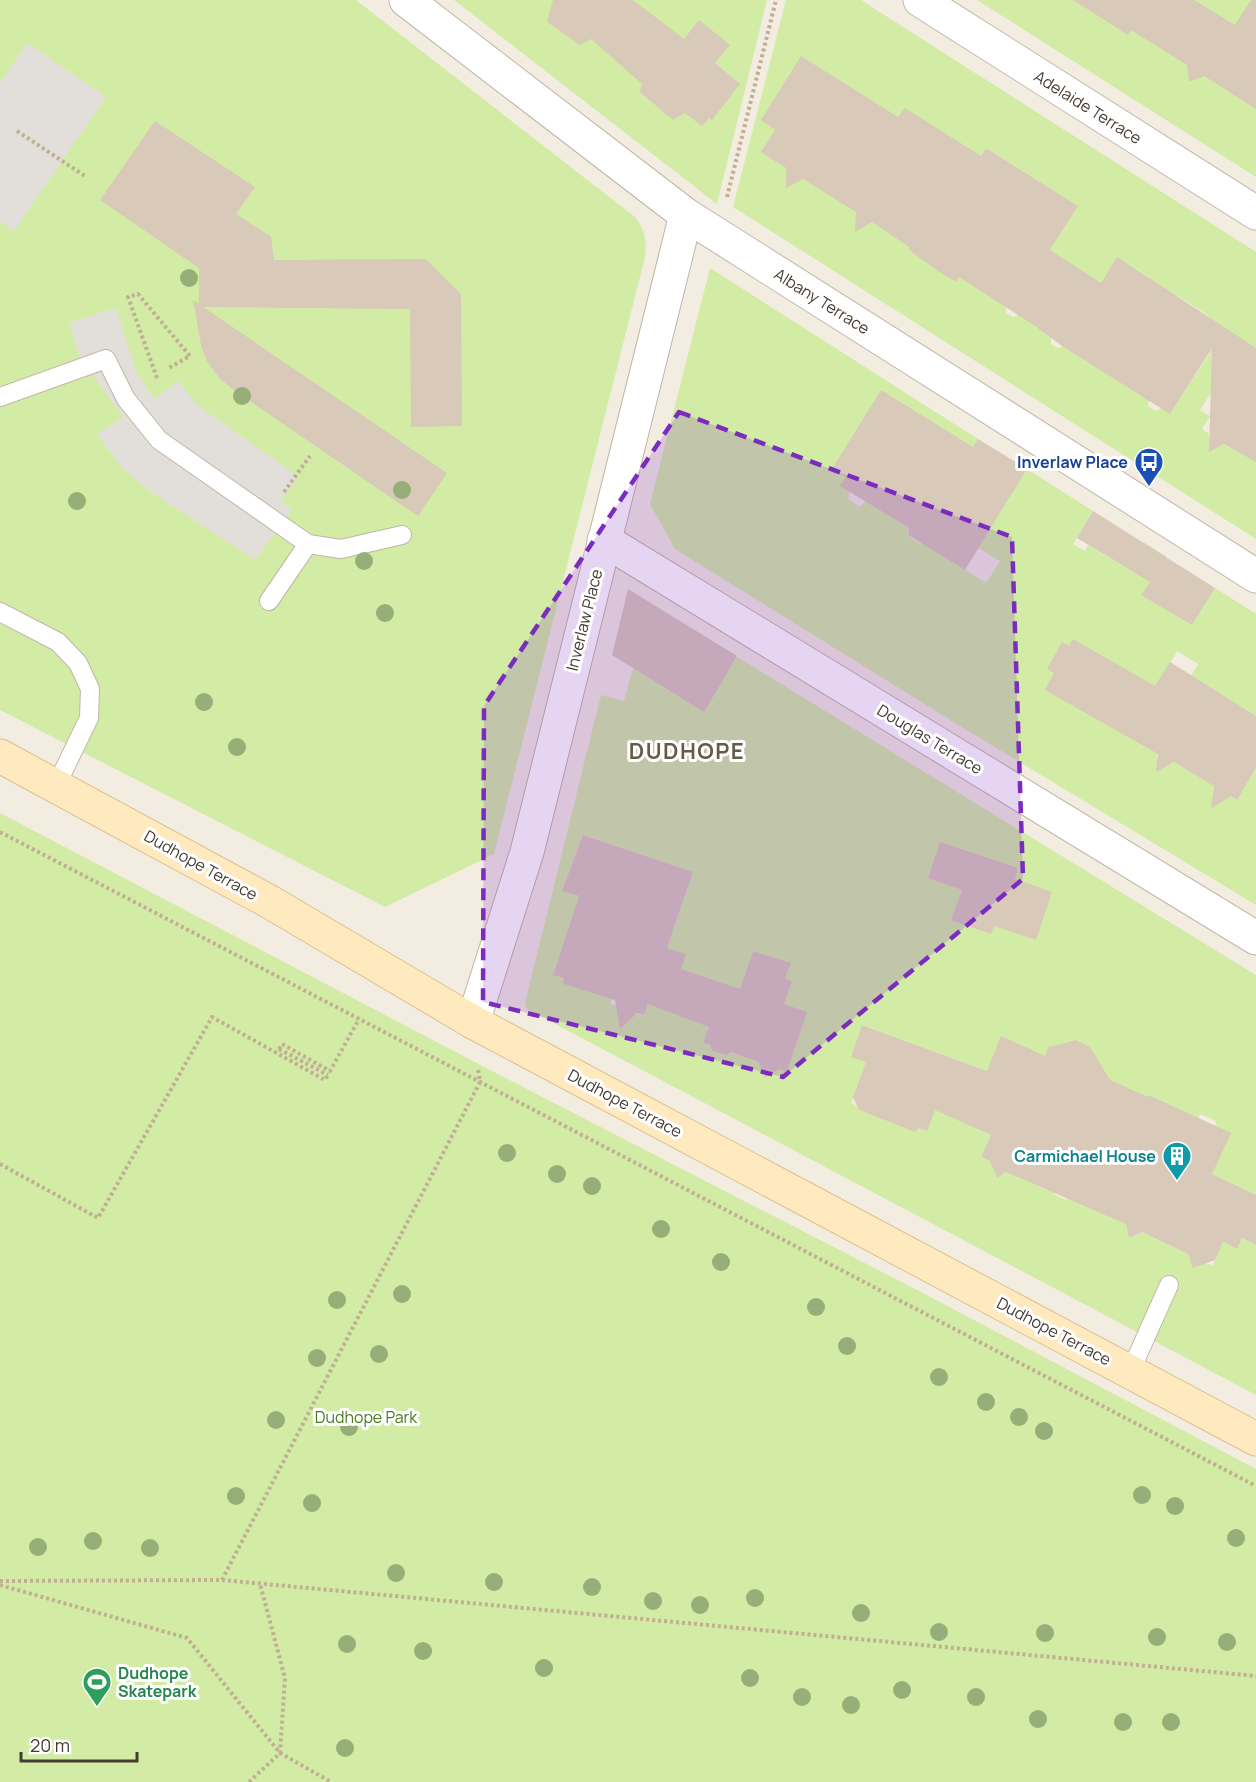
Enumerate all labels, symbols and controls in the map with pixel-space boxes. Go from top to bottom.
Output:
street label: Adelaide Terrace [1030,65,1146,149]
street label: Albany Terrace [770,263,874,339]
bus stop icon: Inverlaw Place [1133,446,1165,488]
place label: Inverlaw Place [1017,451,1128,473]
street label: Inverlaw Place [561,567,607,673]
street label: Douglas Terrace [873,699,987,779]
district label: DUDHOPE [629,736,745,766]
street label: Dudhope Terrace [140,825,262,905]
street label: Dudhope Terrace [564,1064,686,1142]
building icon: Carmichael House [1161,1140,1193,1182]
place label: Carmichael House [1014,1145,1156,1167]
street label: Dudhope Terrace [993,1292,1115,1370]
park label: Dudhope Park [315,1406,418,1428]
place label: Dudhope Skatepark [118,1662,197,1702]
sports icon: Dudhope Skatepark [81,1666,113,1708]
scale bar [21,1725,136,1763]
text: 20 m [30,1733,70,1757]

